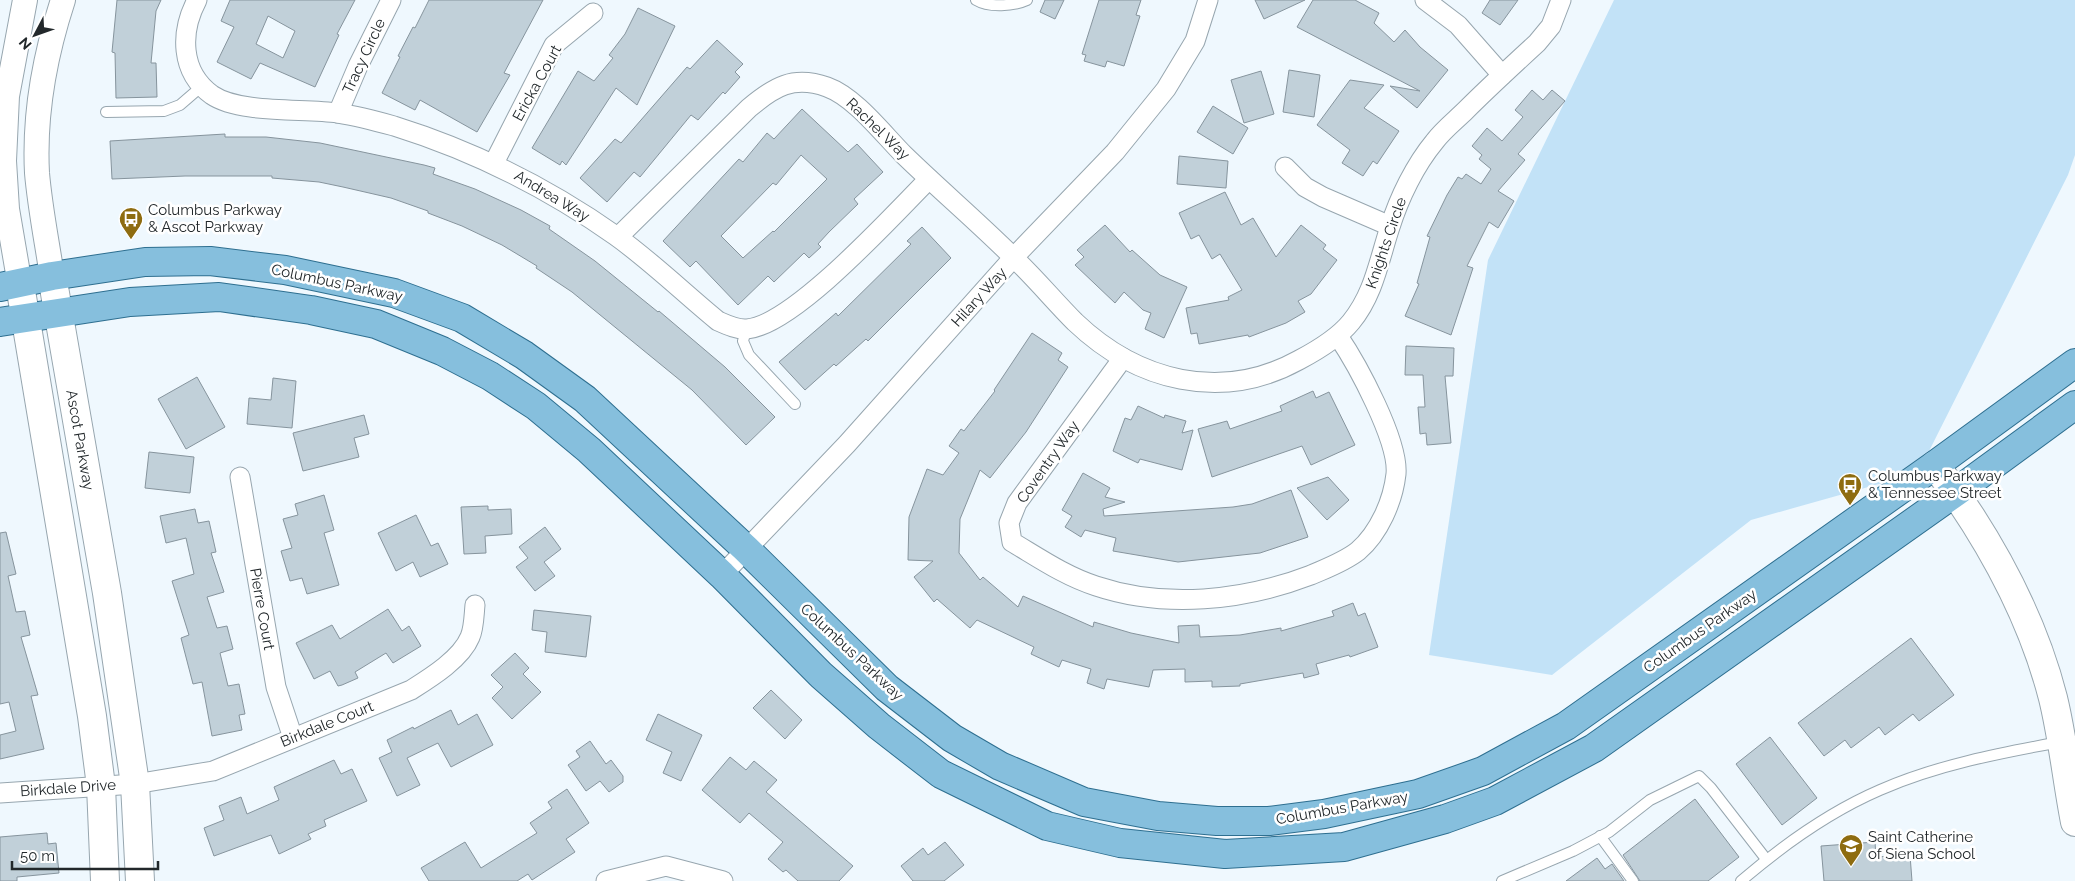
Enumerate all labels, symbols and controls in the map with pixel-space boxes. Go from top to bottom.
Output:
north arrow [10,10,60,60]
street label: Tracy Circle [339,16,389,96]
text: N [16,34,35,53]
street label: Ericka Court [509,42,565,124]
street label: Rachel Way [842,94,914,164]
street label: Andrea Way [511,167,593,225]
street label: Knights Circle [1362,195,1410,291]
place label: Columbus Parkway & Ascot Parkway [148,201,282,236]
bus stop icon: Columbus Parkway & Ascot Parkway [118,206,144,240]
street label: Columbus Parkway [270,260,404,306]
street label: Hilary Way [948,264,1010,330]
street label: Ascot Parkway [62,388,98,492]
street label: Coventry Way [1013,417,1083,507]
place label: Columbus Parkway & Tennessee Street [1868,467,2002,502]
bus stop icon: Columbus Parkway & Tennessee Street [1837,472,1863,506]
street label: Pierre Court [246,567,278,651]
street label: Columbus Parkway [1640,585,1760,677]
street label: Columbus Parkway [797,600,907,704]
street label: Birkdale Court [278,697,376,751]
street label: Birkdale Drive [19,776,117,800]
street label: Columbus Parkway [1274,788,1410,828]
place label: Saint Catherine of Siena School [1868,828,1976,863]
school or university icon: Saint Catherine of Siena School [1838,833,1864,867]
scale bar [12,838,159,870]
text: 50 m [20,847,55,865]

